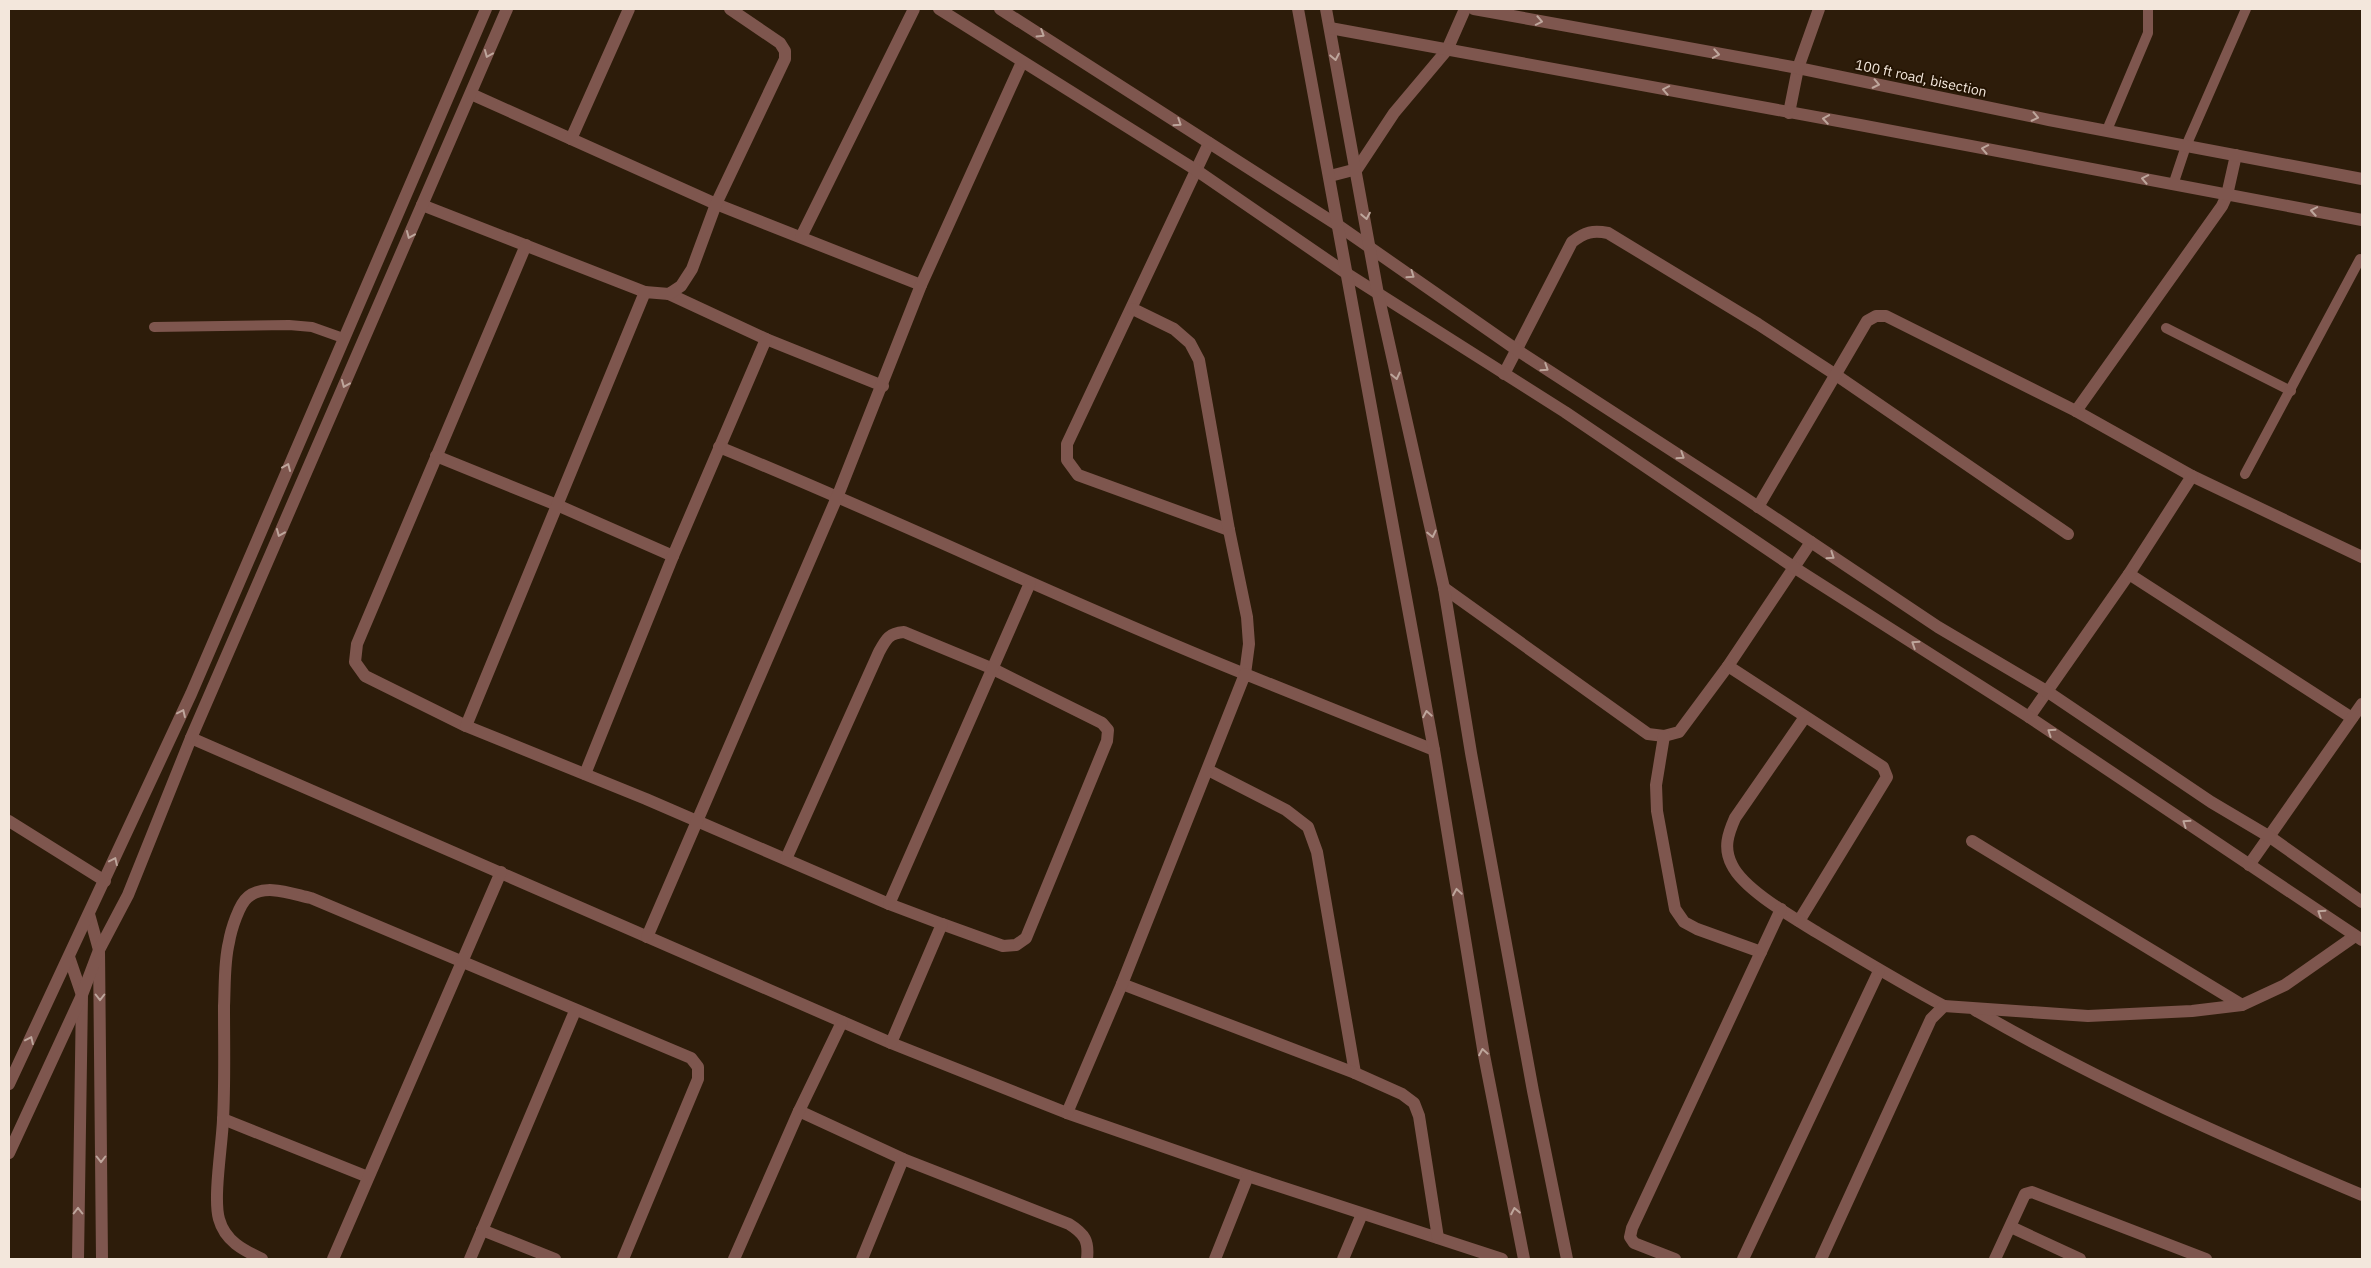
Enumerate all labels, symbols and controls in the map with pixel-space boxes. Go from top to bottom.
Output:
one-way arrow [1535,15,1544,26]
one-way arrow [1036,28,1045,38]
one-way arrow [484,49,494,58]
one-way arrow [1712,49,1720,59]
one-way arrow [1330,52,1340,61]
street label: 100 ft road, bisection [1853,55,1989,101]
one-way arrow [1871,78,1880,89]
one-way arrow [1661,86,1670,96]
one-way arrow [2031,111,2039,122]
one-way arrow [1821,115,1830,125]
one-way arrow [1173,116,1182,126]
one-way arrow [1981,144,1990,154]
one-way arrow [2141,175,2149,185]
one-way arrow [2310,206,2319,216]
one-way arrow [1360,212,1370,221]
one-way arrow [405,230,416,239]
one-way arrow [1405,270,1414,278]
one-way arrow [1539,362,1548,371]
one-way arrow [1391,371,1401,380]
one-way arrow [340,379,351,388]
one-way arrow [1676,450,1685,460]
one-way arrow [280,463,291,472]
one-way arrow [276,528,287,537]
one-way arrow [1426,530,1437,539]
one-way arrow [1825,550,1835,559]
one-way arrow [1911,641,1920,651]
one-way arrow [175,709,186,718]
one-way arrow [1423,710,1433,718]
one-way arrow [2048,729,2057,738]
one-way arrow [2182,820,2192,829]
one-way arrow [108,857,118,866]
one-way arrow [1452,887,1463,895]
one-way arrow [2318,910,2327,919]
one-way arrow [95,993,105,1001]
one-way arrow [23,1036,33,1045]
one-way arrow [1479,1048,1489,1056]
one-way arrow [96,1156,106,1163]
one-way arrow [73,1206,83,1214]
one-way arrow [1510,1207,1520,1216]

